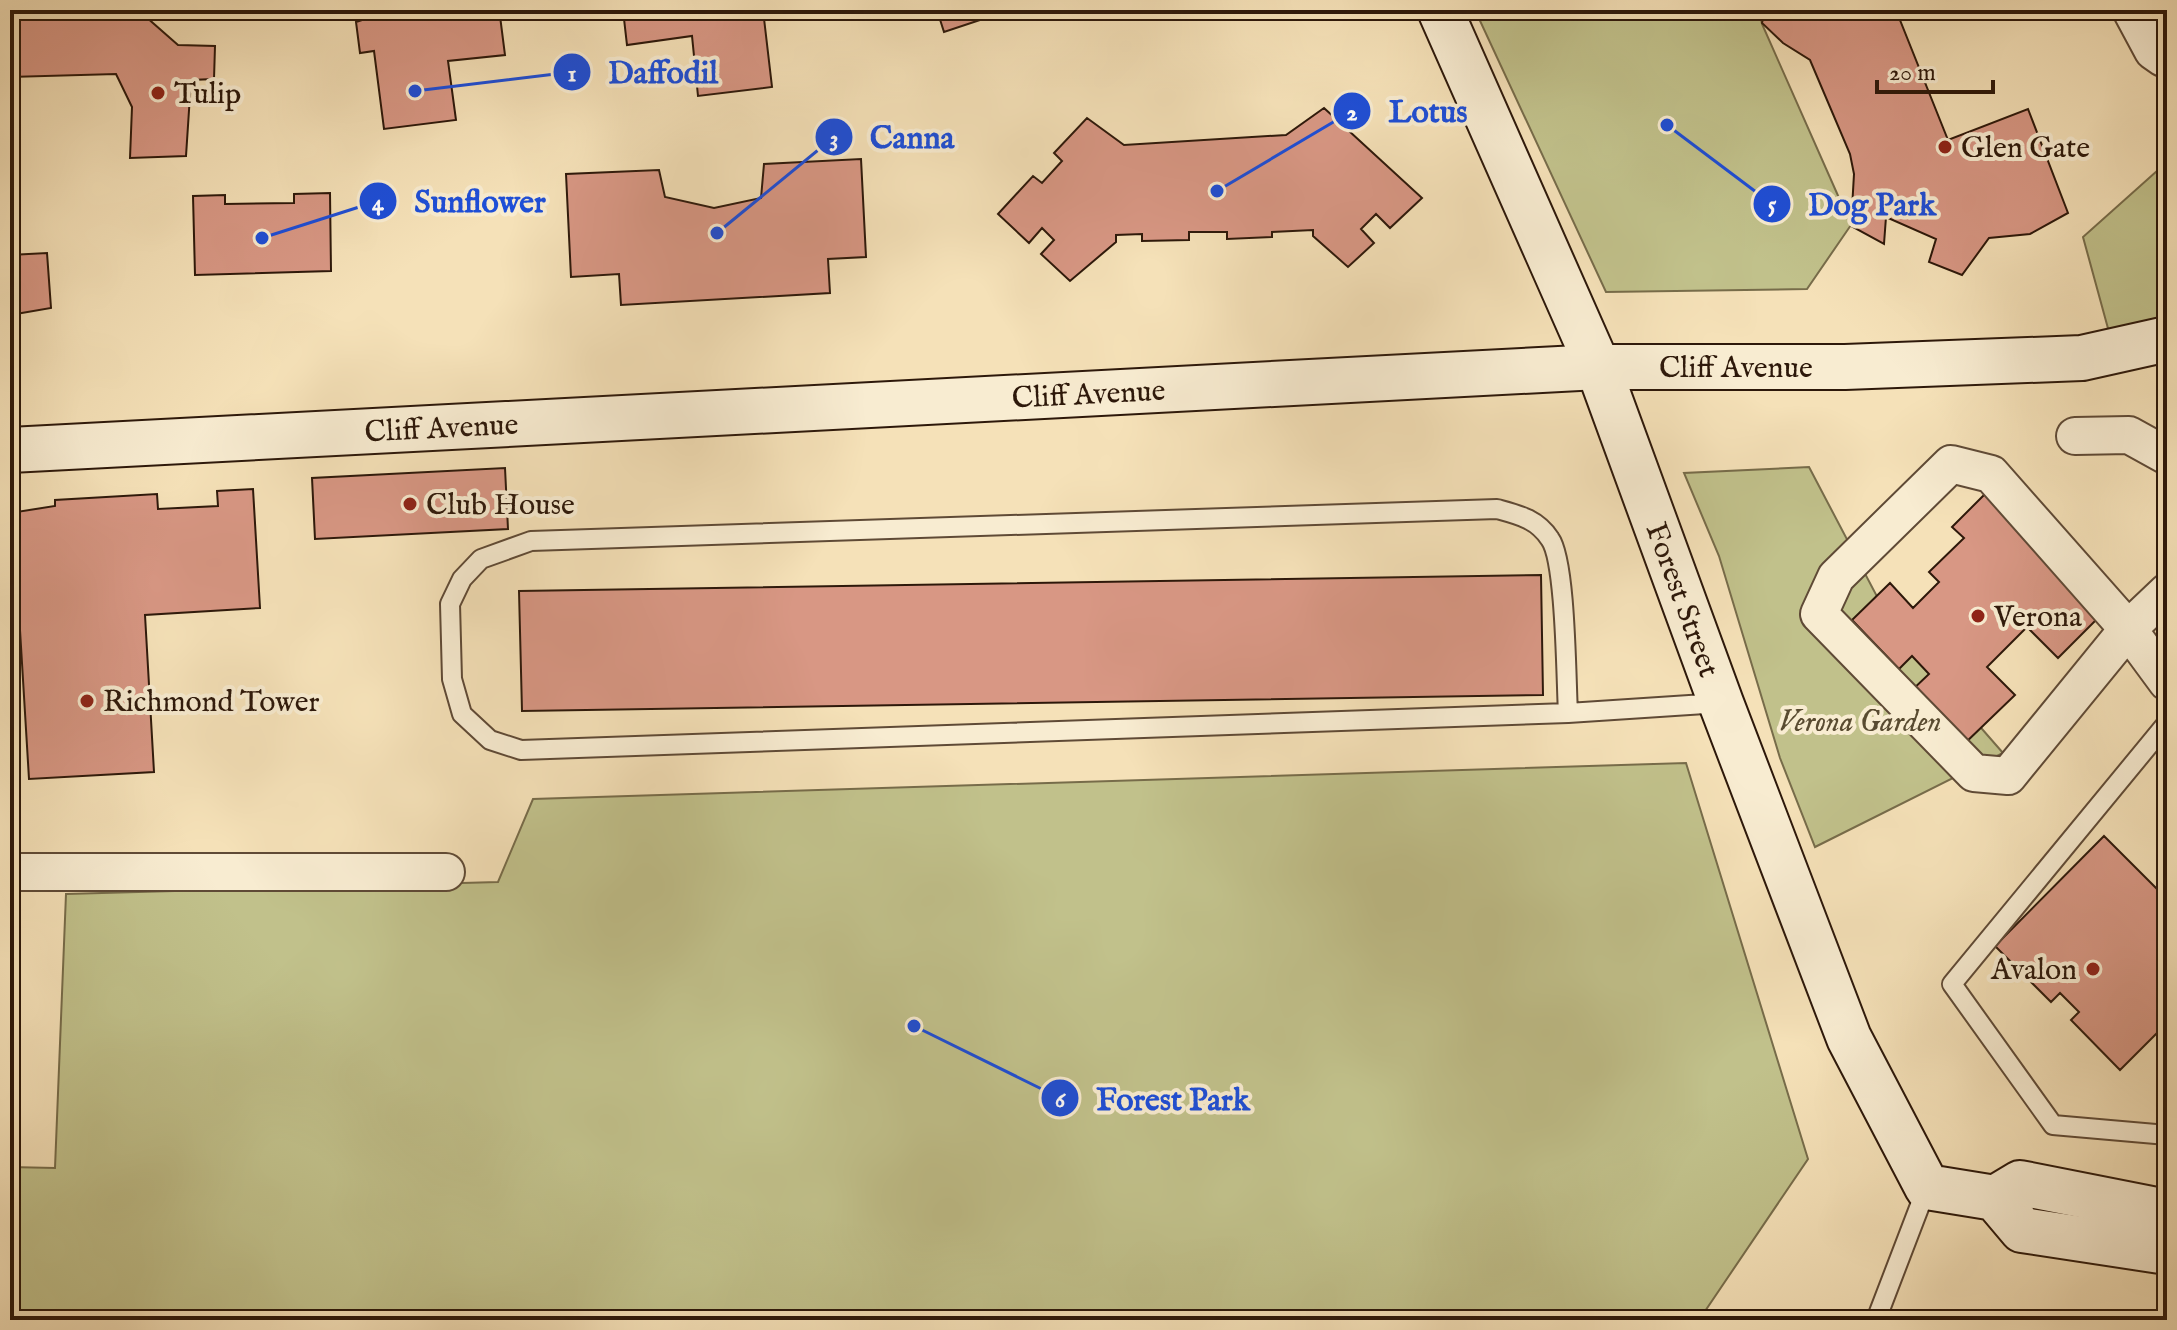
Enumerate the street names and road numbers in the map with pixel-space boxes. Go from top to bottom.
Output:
street label: Cliff Avenue [1659,350,1813,388]
street label: Cliff Avenue [1011,373,1166,419]
street label: Cliff Avenue [364,406,519,452]
street label: Forest Street [1636,518,1727,683]

